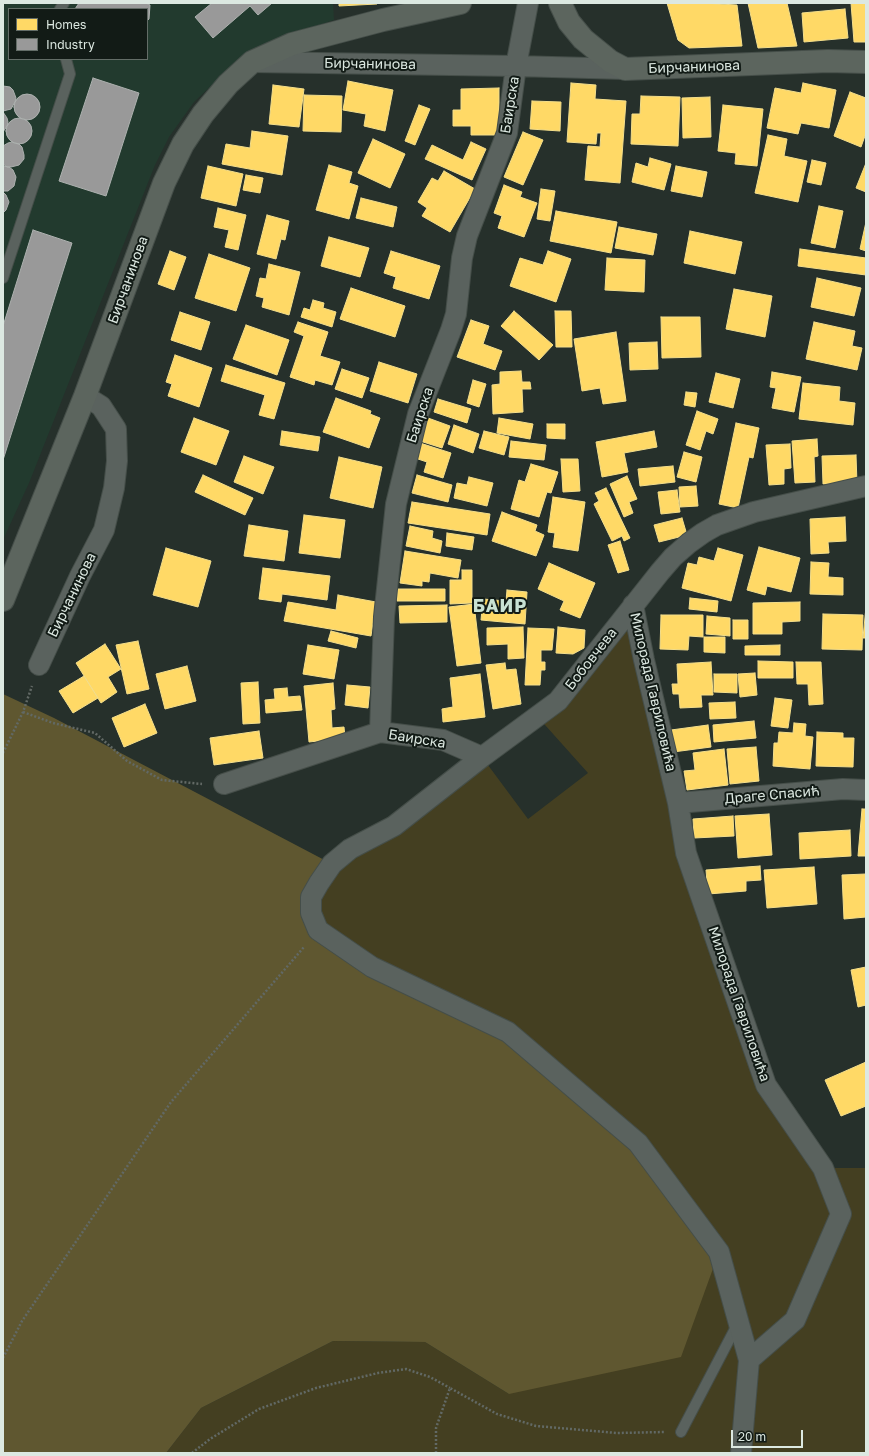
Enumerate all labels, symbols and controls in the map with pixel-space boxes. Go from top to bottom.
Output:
legend [8,8,148,60]
text: Homes [46,17,86,32]
text: Industry [46,37,95,52]
street label: Бирчанинова [324,55,416,73]
street label: Бирчанинова [648,57,740,77]
street label: Баирска [497,75,523,135]
street label: Бирчанинова [104,234,152,326]
street label: Баирска [403,385,437,445]
street label: Бирчанинова [44,550,100,640]
district label: БАИР [473,595,527,617]
street label: Милорада Гавриловића [627,611,679,773]
street label: Бобовчева [562,625,620,693]
street label: Баирска [387,726,447,752]
street label: Драге Спасић [724,782,820,808]
street label: Милорада Гавриловића [705,924,773,1084]
scale bar [733,1422,805,1448]
text: 20 m [738,1429,766,1444]

